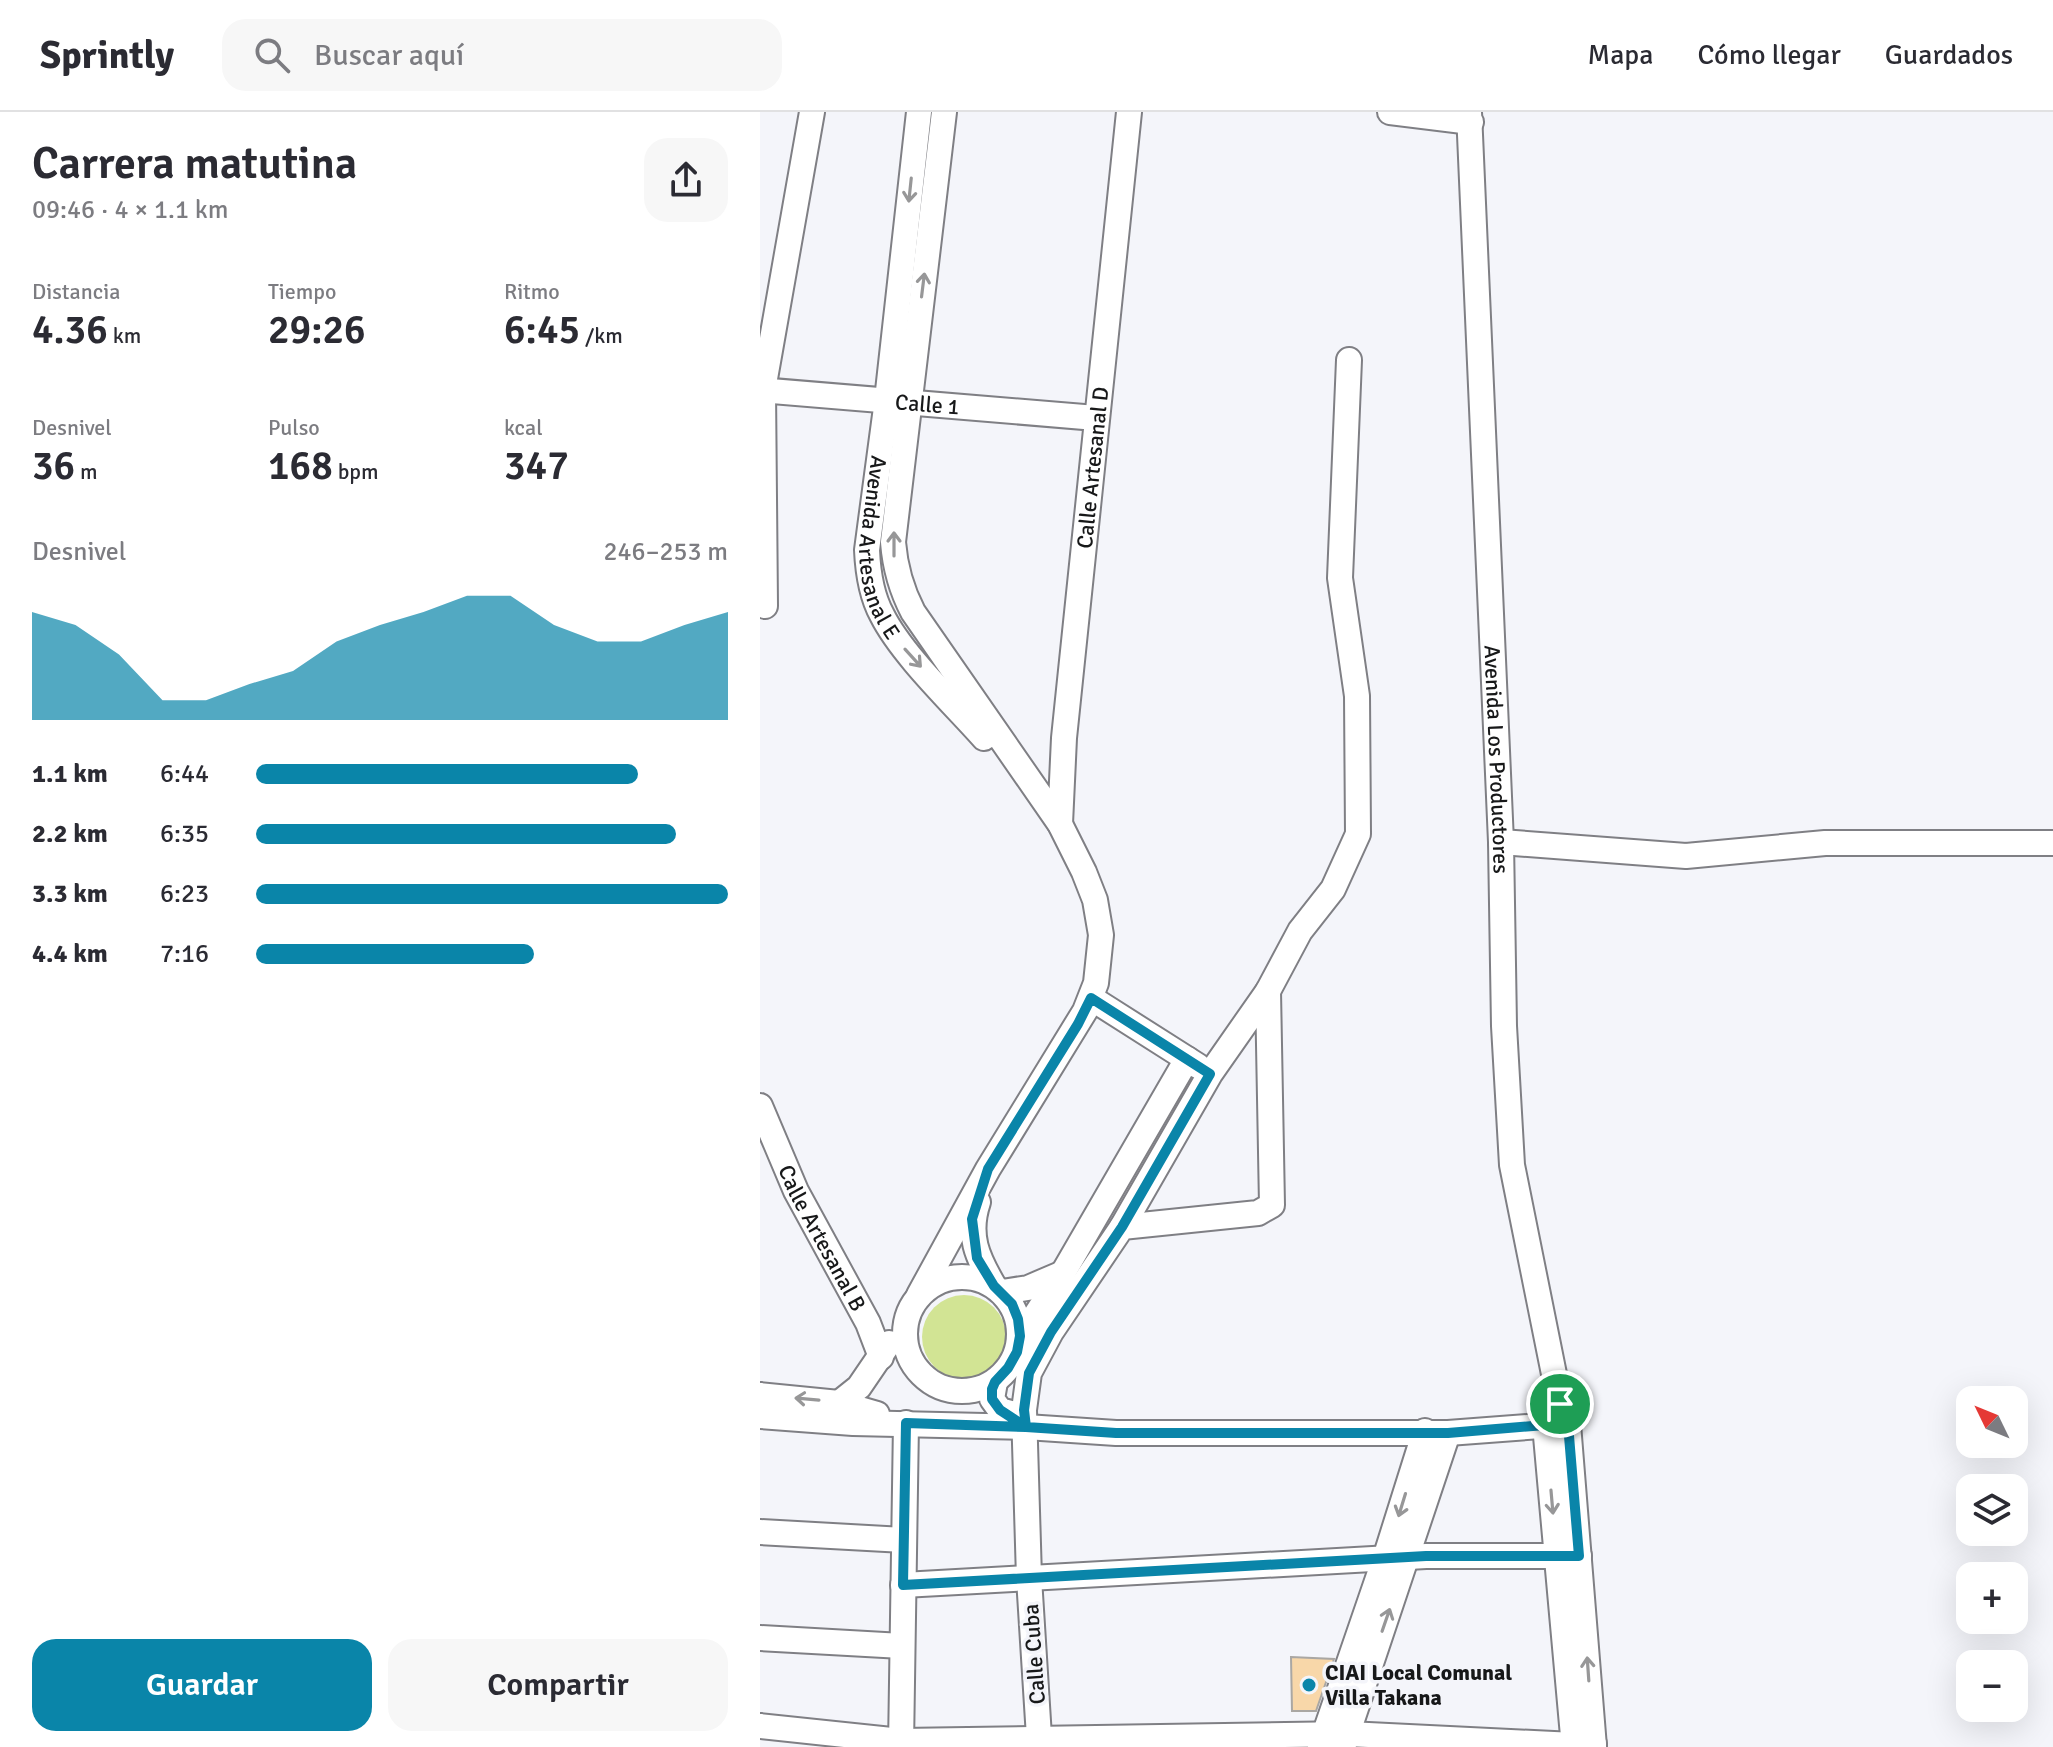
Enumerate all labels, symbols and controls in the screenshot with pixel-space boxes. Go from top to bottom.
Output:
search box [222,19,782,91]
text: Sprintly [40,32,174,79]
icon: search [250,33,294,77]
text: Buscar aquí [314,37,464,74]
text: Mapa [1588,38,1653,72]
text: Cómo llegar [1697,38,1841,72]
text: Guardados [1885,38,2013,72]
text: Carrera matutina [32,137,357,191]
button: share [644,138,728,222]
one-way arrow [903,176,918,202]
text: 09:46 · 4 × 1.1 km [32,194,228,226]
one-way arrow [916,273,931,299]
text: Distancia [32,278,120,305]
text: Tiempo [268,278,336,305]
text: Ritmo [504,278,560,305]
text: 4.36 [32,305,108,355]
text: 29:26 [268,305,366,355]
text: 6:45 [504,305,580,355]
text: km [108,322,141,349]
text: /km [580,322,623,349]
street label: Calle Artesanal D [1070,385,1114,550]
street label: Calle 1 [894,388,961,420]
text: Desnivel [32,414,112,441]
text: Pulso [268,414,320,441]
text: kcal [504,414,543,441]
text: 36 [32,441,75,491]
text: 168 [268,441,333,491]
text: 347 [504,441,569,491]
street label: Avenida Artesanal E [853,454,906,644]
text: m [75,458,98,485]
text: bpm [333,458,378,485]
one-way arrow [886,531,902,558]
text: Desnivel [32,536,126,568]
text: 246–253 m [604,536,728,568]
street label: Avenida Los Productores [1479,644,1515,874]
one-way arrow [904,648,922,668]
text: 1.1 km [32,758,108,790]
text: 6:44 [160,758,209,790]
text: 2.2 km [32,818,108,850]
text: 6:35 [160,818,209,850]
text: 3.3 km [32,878,108,910]
text: 6:23 [160,878,209,910]
text: 4.4 km [32,938,108,970]
text: 7:16 [160,938,209,970]
street label: Calle Artesanal B [773,1161,872,1316]
pin [1526,1370,1594,1438]
icon: arrive [1538,1382,1582,1426]
north arrow [1956,1386,2028,1458]
map controls [1956,1386,2028,1722]
one-way arrow [794,1392,821,1407]
button: layers [1956,1474,2028,1546]
one-way arrow [1544,1488,1559,1515]
one-way arrow [1393,1493,1408,1518]
button: + [1956,1562,2028,1634]
street label: Calle Cuba [1017,1603,1051,1705]
one-way arrow [1380,1608,1395,1633]
button: Guardar [32,1639,372,1731]
button: Compartir [388,1639,728,1731]
button: − [1956,1650,2028,1722]
one-way arrow [1580,1656,1595,1683]
place label: CIAI Local Comunal Villa Takana [1325,1659,1512,1711]
marker: CIAI Local Comunal Villa Takana [1300,1676,1318,1694]

